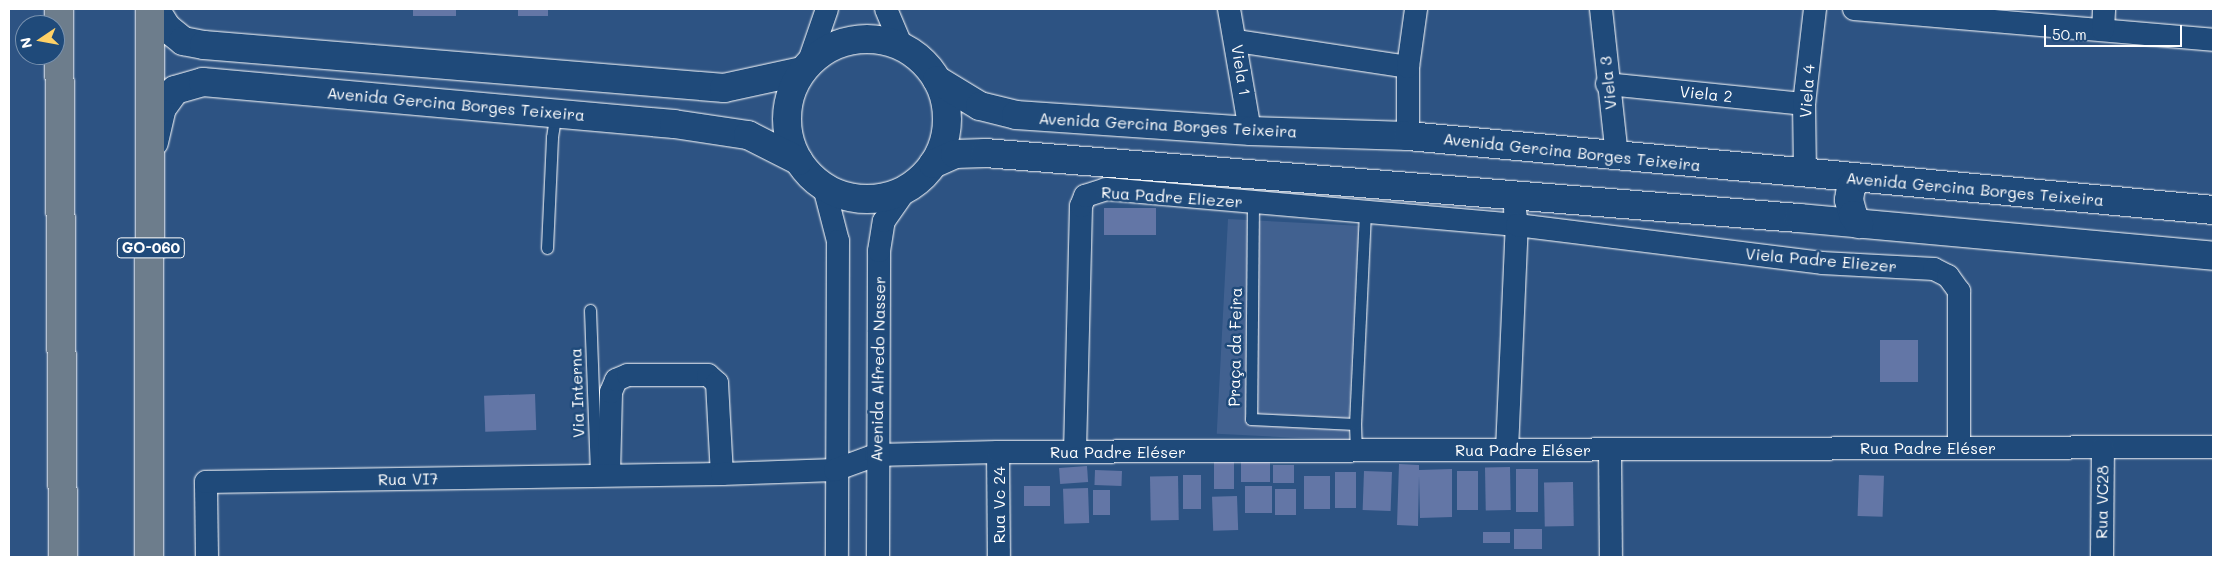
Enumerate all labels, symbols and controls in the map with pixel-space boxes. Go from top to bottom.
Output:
north arrow [15,15,65,65]
scale bar [2047,15,2184,47]
text: 50 m [2052,24,2087,44]
text: N [15,36,36,50]
street label: Viela 1 [1228,43,1254,97]
street label: Viela 3 [1596,55,1620,111]
street label: Viela 4 [1796,64,1818,118]
street label: Viela 2 [1679,82,1733,106]
street label: Avenida Gercina Borges Teixeira [326,83,586,125]
street label: Avenida Gercina Borges Teixeira [1038,109,1298,141]
street label: Avenida Gercina Borges Teixeira [1442,129,1702,175]
street label: Avenida Gercina Borges Teixeira [1845,168,2105,210]
street label: Rua Padre Eliezer [1101,182,1243,212]
road number: GO-060 [116,236,186,260]
street label: Viela Padre Eliezer [1744,244,1898,276]
street label: Avenida Alfredo Nasser [867,276,889,462]
street label: Praça da Feira [1224,287,1246,407]
street label: Via Interna [566,348,588,438]
street label: Rua Padre Eléser [1860,438,1996,458]
street label: Rua Padre Eléser [1455,440,1591,460]
street label: Rua Padre Eléser [1050,442,1186,462]
street label: Rua VC28 [2092,465,2112,539]
street label: Rua Vc 24 [989,466,1009,544]
street label: Rua VI7 [378,469,438,489]

